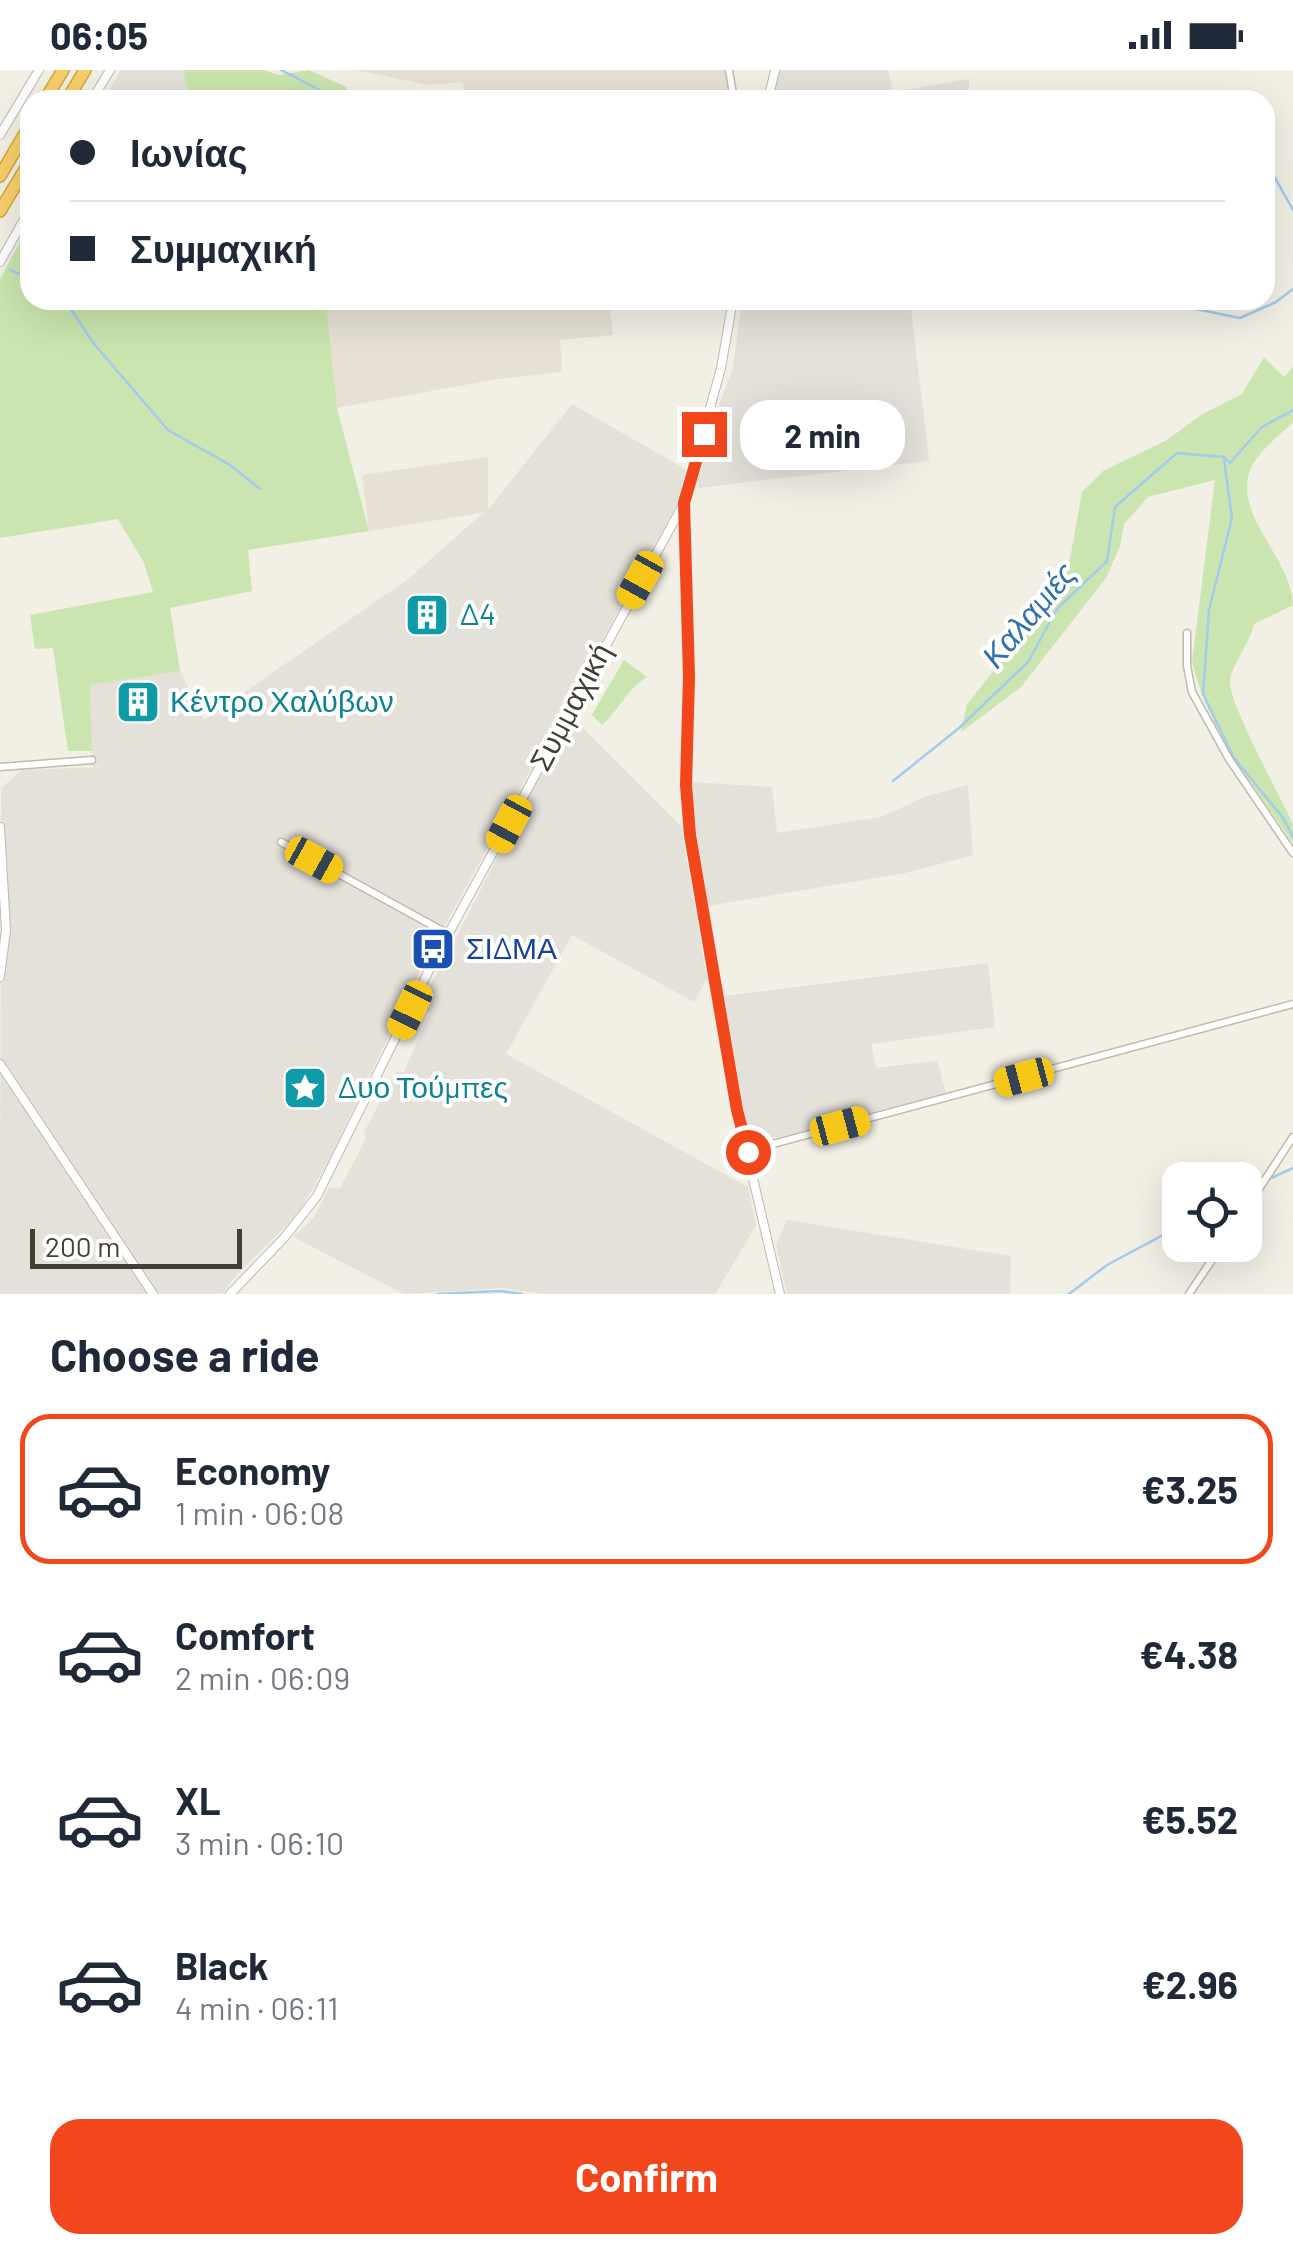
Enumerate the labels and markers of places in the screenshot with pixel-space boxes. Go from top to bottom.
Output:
building icon: Δ4 [404,592,450,638]
place label: Δ4 [460,595,496,631]
building icon: Κέντρο Χαλύβων [115,679,161,725]
place label: Κέντρο Χαλύβων [170,682,394,718]
bus stop icon: ΣΙΔΜΑ [410,926,456,972]
place label: ΣΙΔΜΑ [466,929,557,965]
place icon: Δυο Τούμπες [282,1065,328,1111]
place label: Δυο Τούμπες [338,1068,508,1104]

